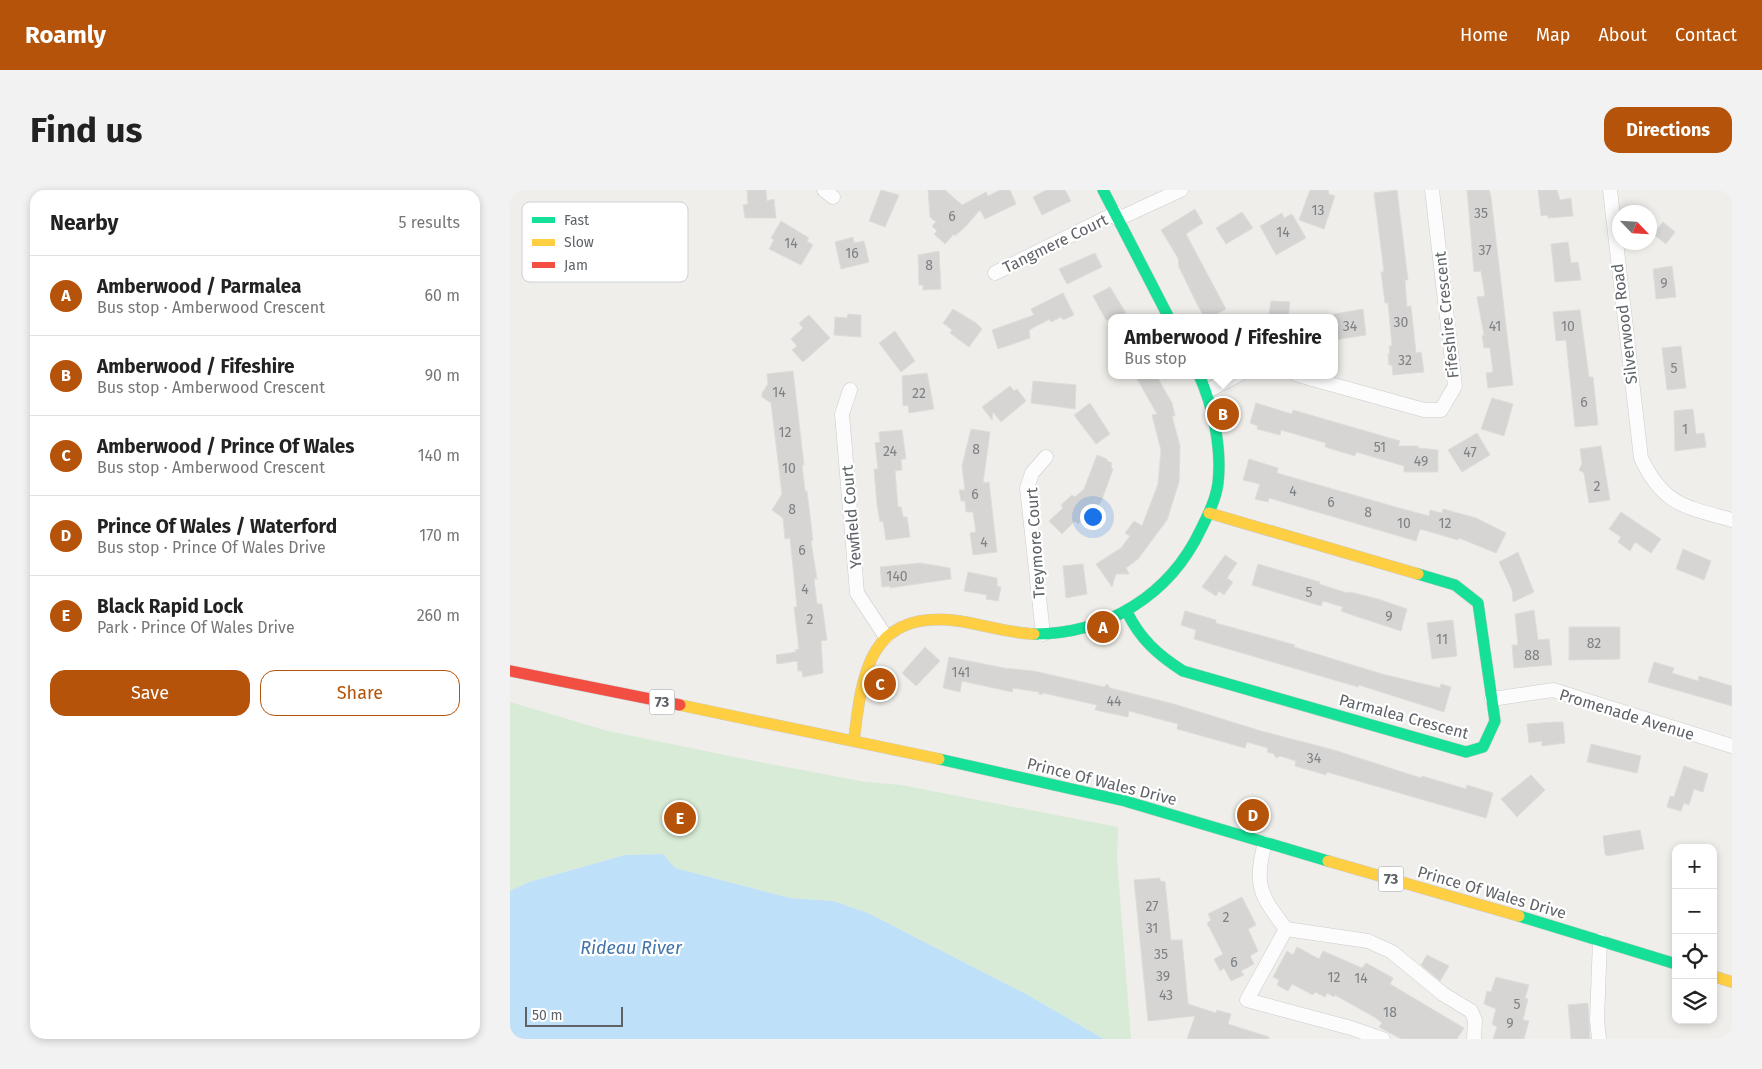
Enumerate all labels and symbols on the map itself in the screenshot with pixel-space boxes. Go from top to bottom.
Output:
legend [522,202,688,282]
house number: 13 [1311,202,1325,219]
house number: 35 [1474,205,1488,222]
north arrow [1612,205,1657,250]
house number: 6 [948,208,956,225]
street label: Tangmere Court [1000,210,1111,277]
text: Fast [564,212,590,229]
house number: 14 [1276,224,1290,241]
text: Slow [564,234,594,251]
house number: 14 [784,235,798,252]
house number: 37 [1478,242,1492,259]
house number: 16 [845,245,859,262]
street label: Fifeshire Crescent [1430,250,1463,379]
text: Jam [564,257,588,274]
house number: 8 [925,257,933,274]
street label: Silverwood Road [1608,263,1641,385]
house number: 9 [1660,275,1668,292]
house number: 30 [1394,314,1409,331]
house number: 34 [1343,318,1358,335]
house number: 41 [1489,318,1501,335]
house number: 10 [1561,318,1575,335]
house number: 32 [1398,352,1412,369]
house number: 5 [1670,360,1678,377]
house number: 14 [772,384,786,401]
house number: 22 [912,385,926,402]
house number: 6 [1580,394,1588,411]
pin: B [1207,395,1239,433]
house number: 1 [1682,421,1688,438]
house number: 12 [779,424,792,441]
house number: 51 [1374,439,1386,456]
house number: 8 [972,441,980,458]
house number: 24 [883,443,898,460]
house number: 47 [1463,444,1477,461]
house number: 49 [1414,453,1428,470]
house number: 10 [782,460,796,477]
street label: Yewfield Court [837,464,865,569]
house number: 2 [1594,478,1601,495]
house number: 4 [1289,483,1297,500]
house number: 6 [971,486,979,503]
street label: Treymore Court [1022,487,1049,599]
house number: 6 [1327,494,1335,511]
house number: 8 [788,501,796,518]
your location [1080,504,1106,530]
house number: 8 [1364,504,1372,521]
house number: 10 [1397,515,1411,532]
house number: 12 [1439,515,1452,532]
house number: 4 [980,534,988,551]
house number: 6 [798,542,806,559]
house number: 140 [886,568,908,585]
house number: 4 [801,581,809,598]
house number: 5 [1305,584,1313,601]
pin: A [1087,608,1119,646]
house number: 9 [1385,608,1393,625]
house number: 2 [807,611,814,628]
house number: 11 [1436,631,1448,648]
house number: 82 [1587,635,1601,652]
house number: 88 [1524,647,1540,664]
house number: 141 [952,664,970,681]
pin: C [864,665,896,703]
street label: Promenade Avenue [1557,685,1697,744]
road number: 73 [650,690,674,714]
street label: Parmalea Crescent [1337,690,1471,743]
house number: 44 [1107,693,1122,710]
house number: 34 [1307,750,1322,767]
street label: Prince Of Wales Drive [1025,754,1179,809]
pin: D [1237,796,1269,834]
pin: E [664,799,696,837]
street label: Prince Of Wales Drive [1415,862,1568,923]
road number: 73 [1378,866,1404,892]
house number: 27 [1145,898,1159,915]
house number: 2 [1223,909,1230,926]
house number: 31 [1146,920,1158,937]
water label: Rideau River [580,937,683,959]
house number: 35 [1154,946,1168,963]
house number: 6 [1230,954,1238,971]
house number: 39 [1156,968,1170,985]
house number: 12 [1328,969,1341,986]
house number: 14 [1354,970,1368,987]
house number: 43 [1159,987,1173,1004]
house number: 5 [1513,996,1521,1013]
scale bar [525,1004,622,1027]
house number: 18 [1383,1004,1397,1021]
house number: 9 [1506,1015,1514,1032]

